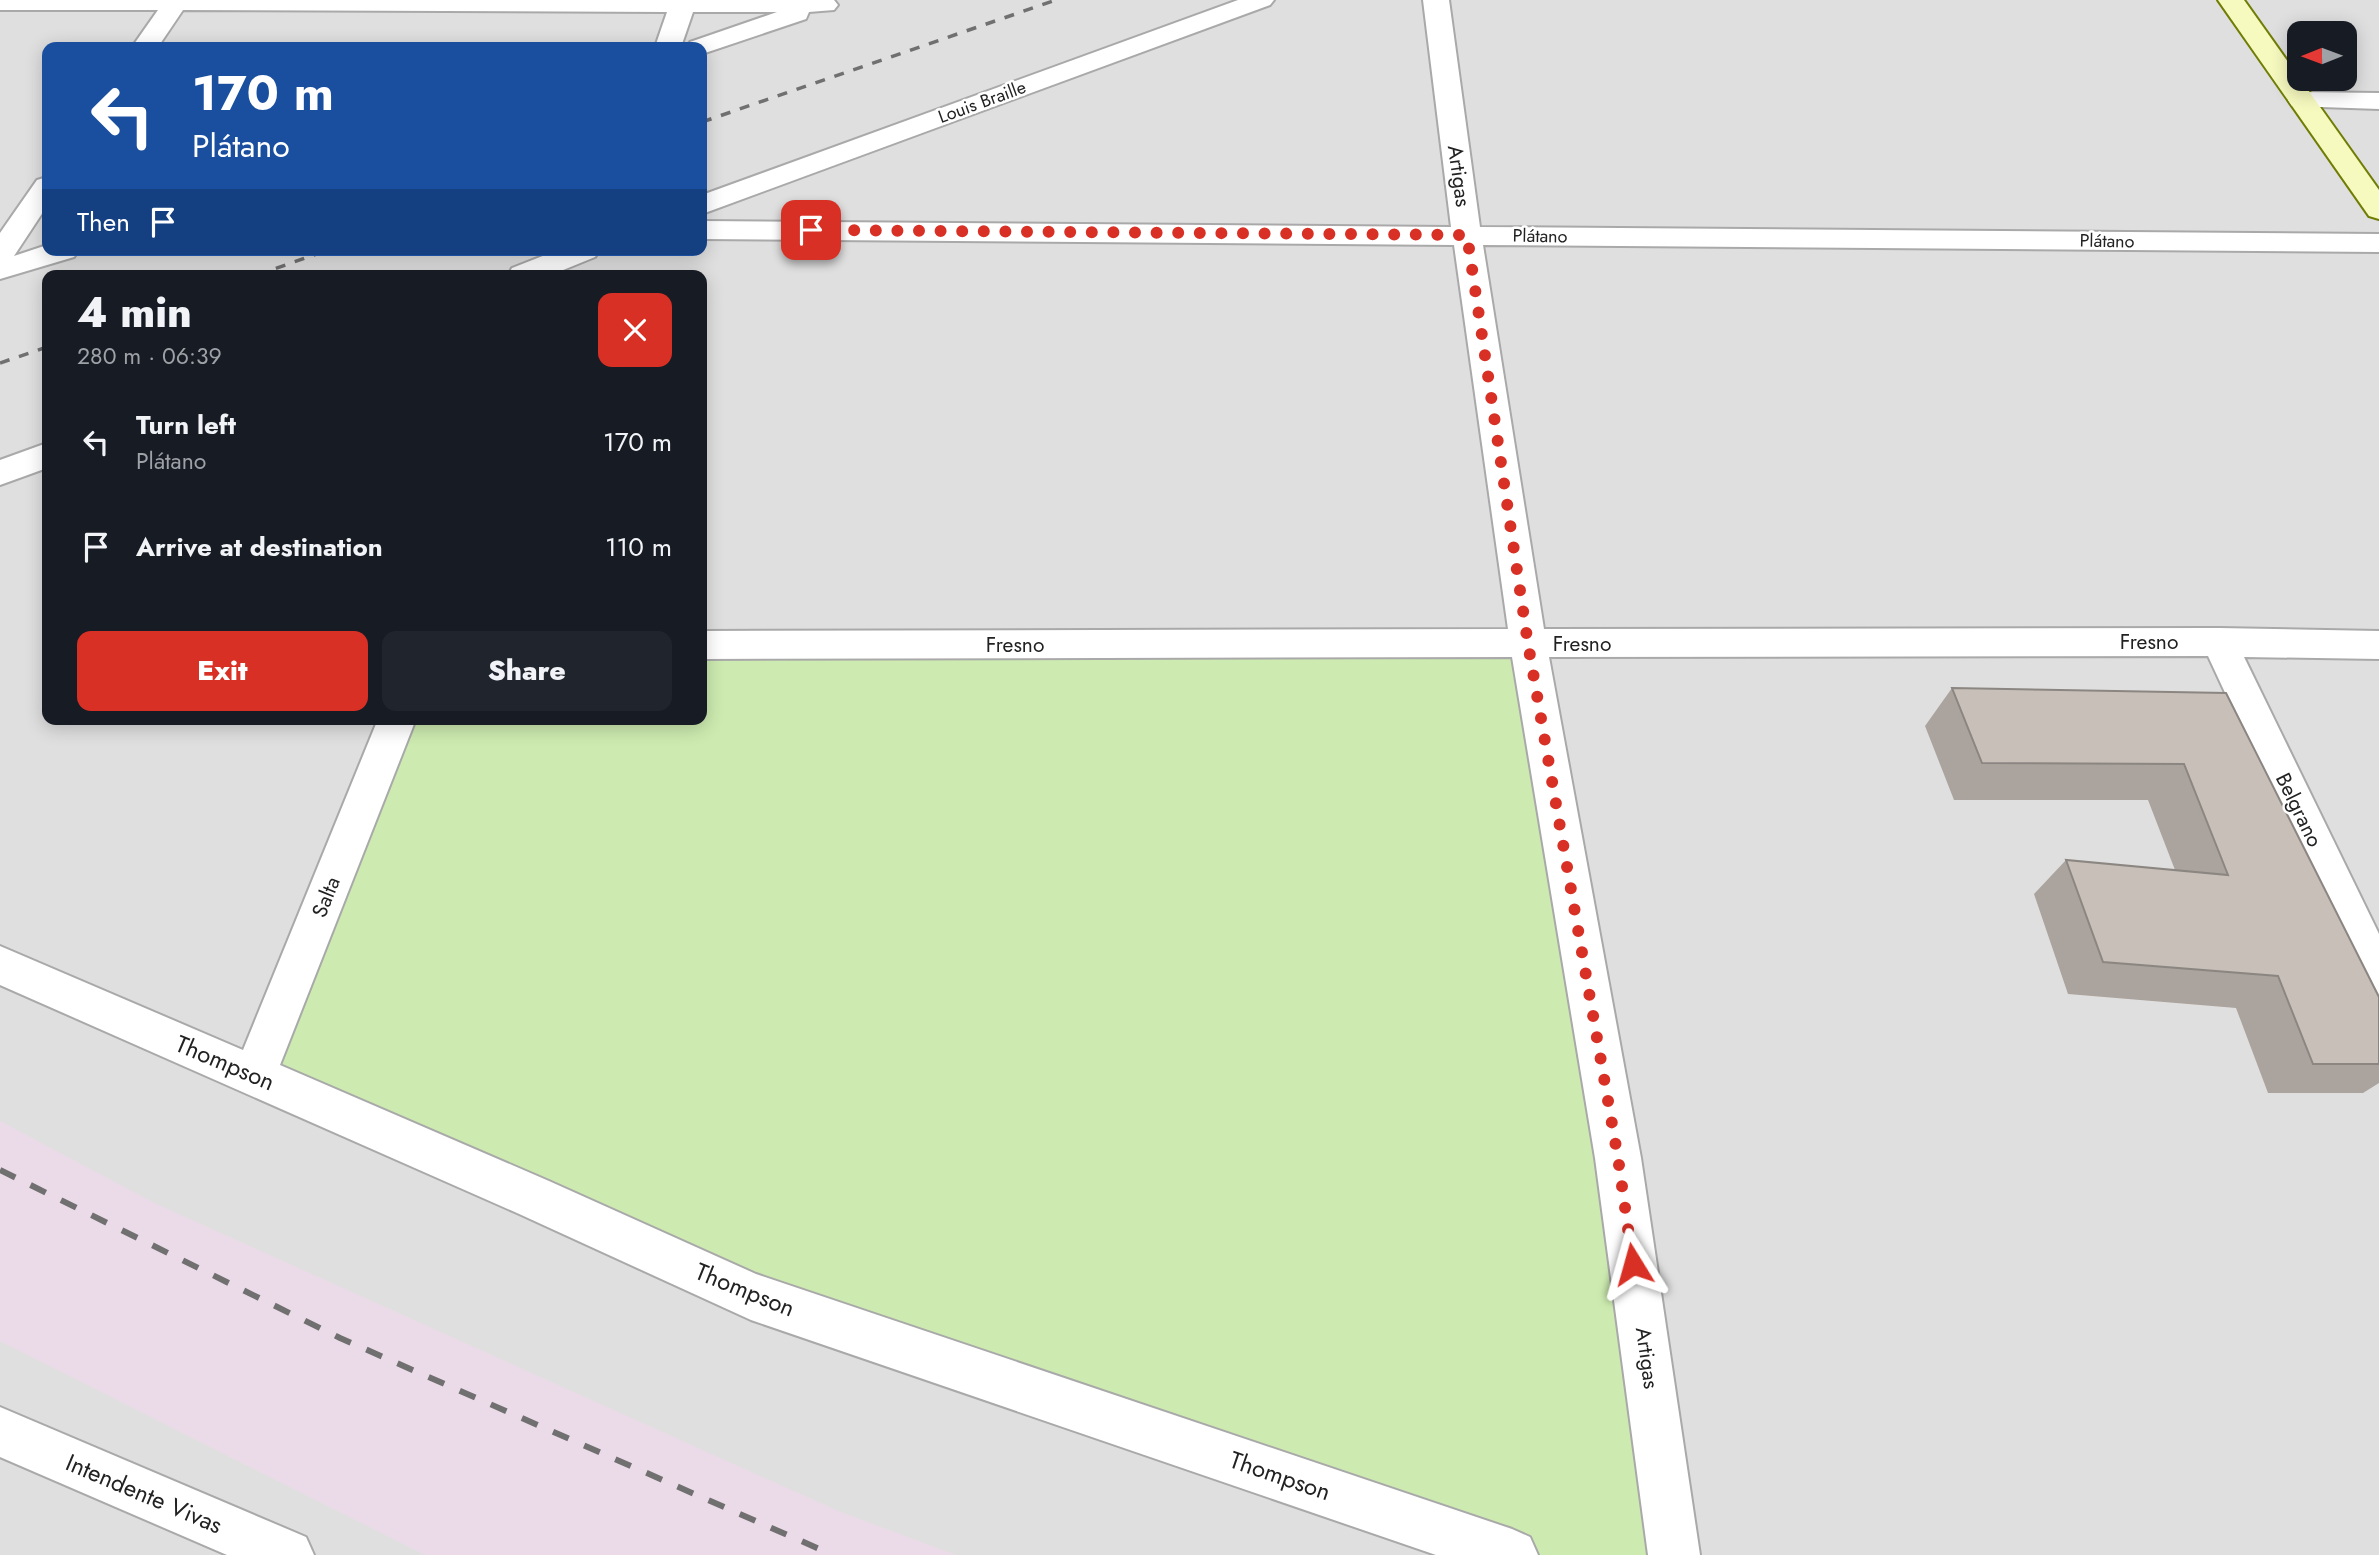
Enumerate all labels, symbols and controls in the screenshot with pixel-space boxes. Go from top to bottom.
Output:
north arrow [2287,21,2357,91]
map controls [2287,21,2357,91]
text: 170 m [192,58,334,128]
icon: left [77,70,168,161]
street label: Louis Braille [934,74,1030,130]
text: Plátano [192,123,290,169]
street label: Artigas [1440,143,1478,209]
pin [781,200,841,260]
text: Then [77,203,130,241]
icon: arrive [144,203,182,241]
icon: arrive [792,211,830,249]
street label: Plátano [1512,223,1568,249]
street label: Plátano [2079,228,2135,254]
text: 4 min [77,282,192,343]
button: close [598,293,672,367]
text: 280 m · 06:39 [77,339,222,373]
text: Turn left [136,406,236,444]
icon: left [77,423,115,461]
text: 170 m [603,423,672,461]
text: Plátano [136,444,206,478]
icon: arrive [77,528,115,566]
text: Arrive at destination [136,528,383,566]
text: 110 m [605,528,672,566]
street label: Fresno [2120,627,2178,657]
street label: Fresno [1553,629,1611,659]
street label: Fresno [986,630,1044,660]
button: Exit [77,631,368,711]
button: Share [382,631,672,711]
street label: Belgrano [2268,768,2330,852]
street label: Salta [304,872,348,922]
street label: Thompson [170,1026,280,1099]
position arrow [1596,1227,1670,1301]
street label: Thompson [690,1254,800,1325]
street label: Artigas [1628,1325,1666,1391]
street label: Thompson [1225,1442,1335,1509]
street label: Intendente Vivas [60,1445,228,1542]

